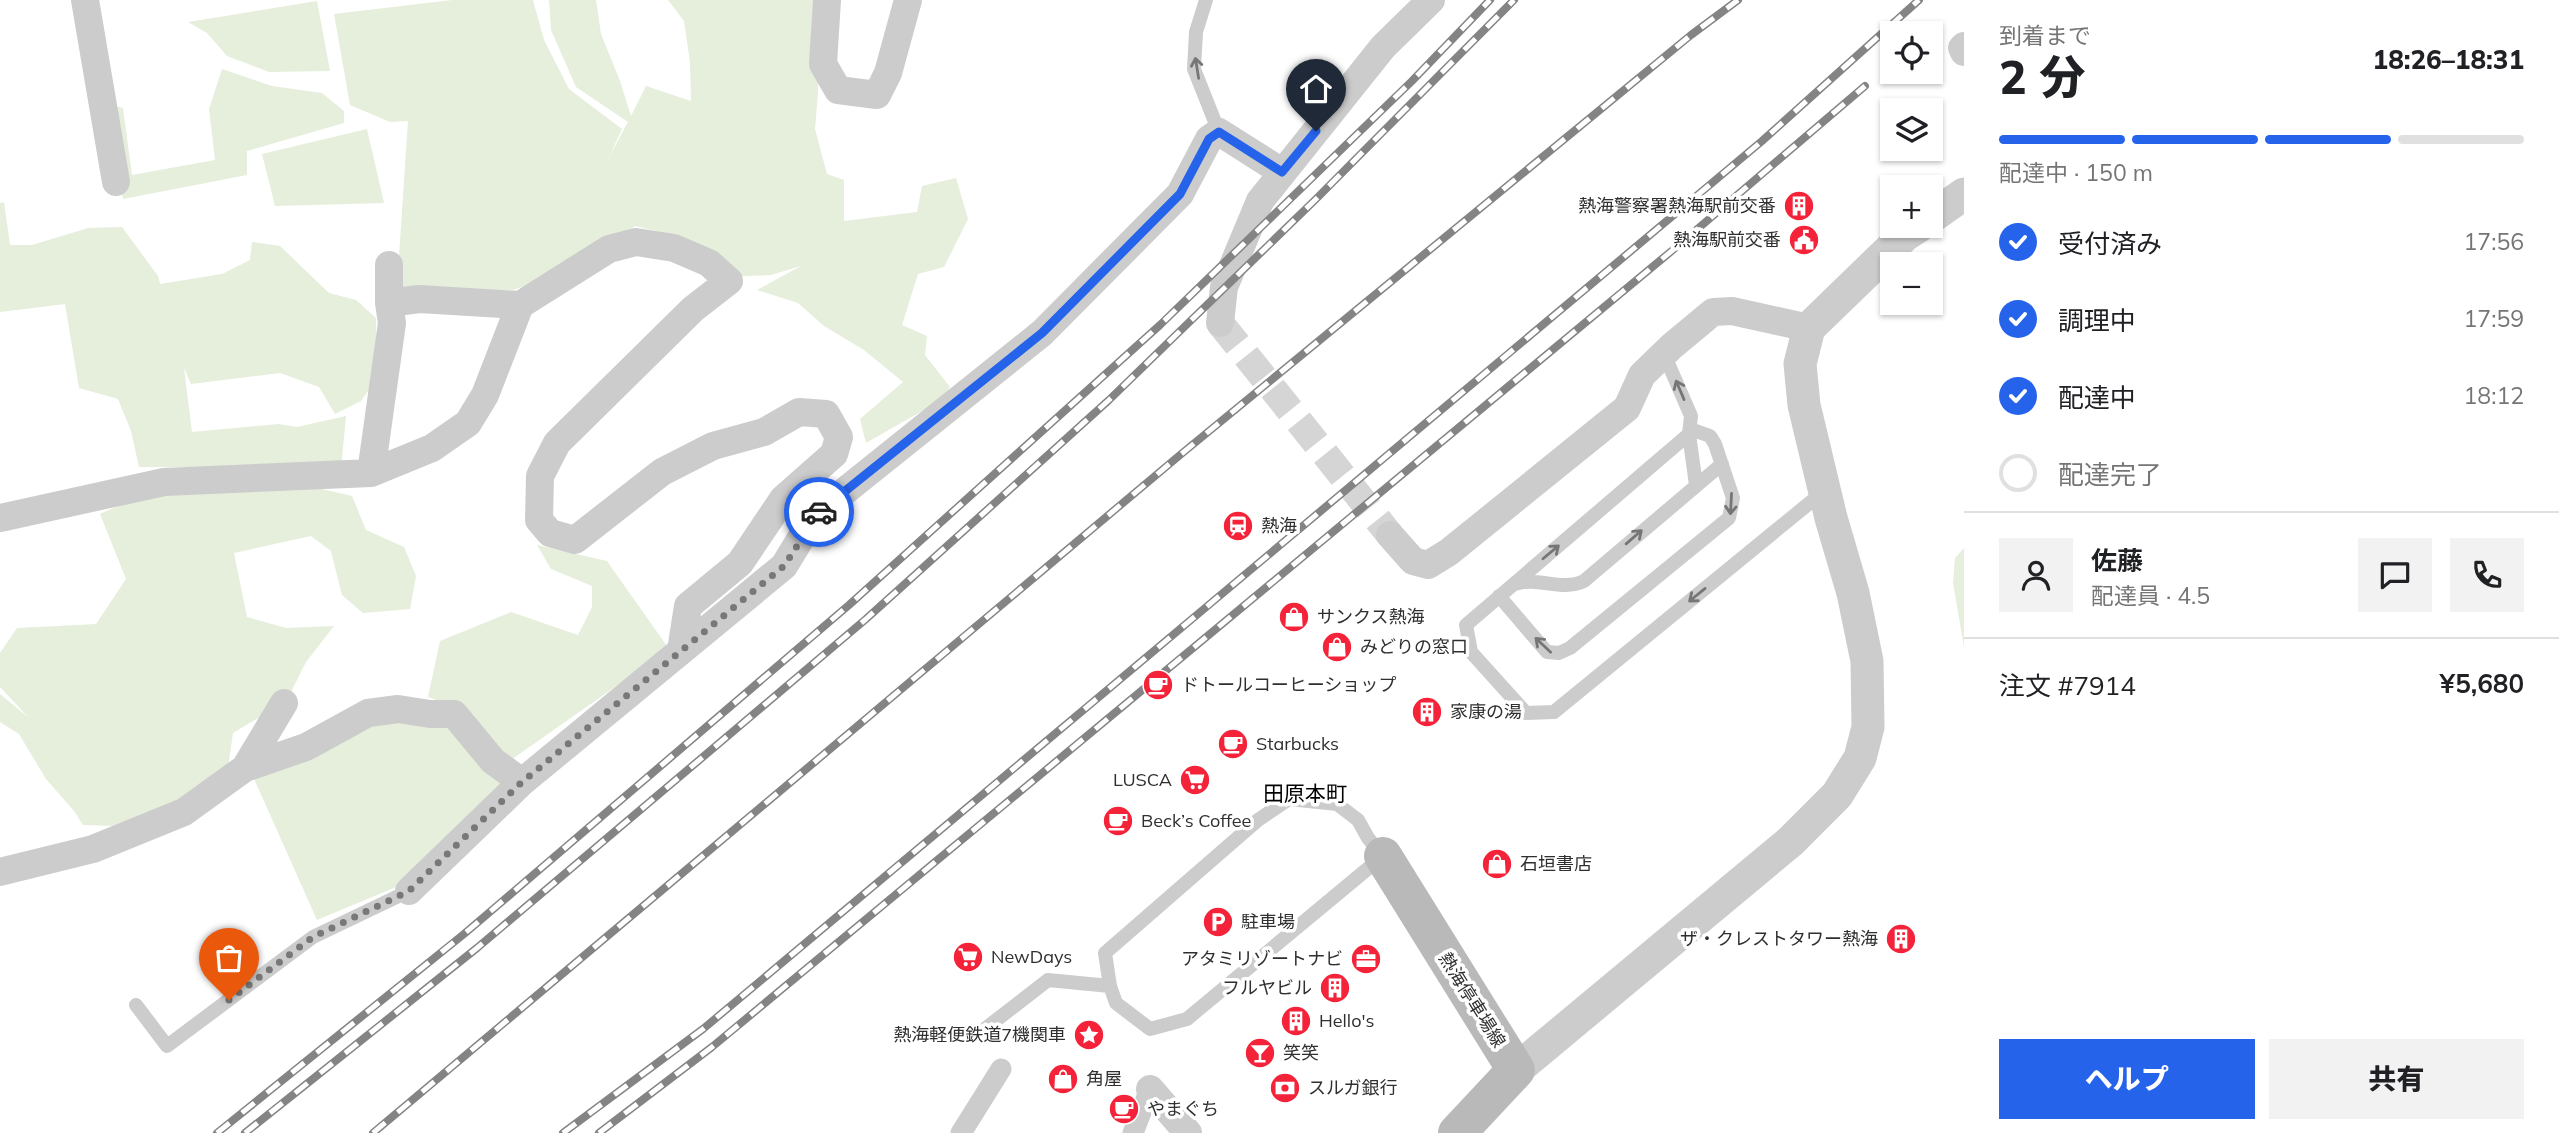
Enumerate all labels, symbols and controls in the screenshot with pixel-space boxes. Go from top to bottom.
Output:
map controls [1880,21,1943,315]
button: locate [1880,21,1943,84]
text: 到着まで [1999,21,2091,50]
text: 18:26–18:31 [2373,43,2524,76]
text: 2 分 [1999,48,2086,106]
one-way arrow [1190,57,1203,80]
pin [1286,59,1346,131]
icon: home [1297,70,1335,108]
button: layers [1880,98,1943,161]
text: 配達中 · 150 m [1999,158,2153,187]
button: + [1880,175,1943,238]
building icon: 熱海警察署熱海駅前交番 [1782,189,1816,223]
place label: 熱海警察署熱海駅前交番 [1578,194,1776,217]
public building icon: 熱海駅前交番 [1787,223,1821,257]
icon: check [1999,223,2037,261]
text: 受付済み [2058,227,2162,260]
text: 17:56 [2464,227,2524,256]
place label: 熱海駅前交番 [1673,228,1781,251]
button: − [1880,252,1943,315]
icon: check [1999,300,2037,338]
text: 調理中 [2058,304,2136,337]
text: 17:59 [2464,304,2524,333]
icon: check [1999,377,2037,415]
one-way arrow [1672,379,1685,401]
text: 配達中 [2058,381,2136,414]
text: 18:12 [2464,381,2524,410]
text: 配達完了 [2058,458,2162,491]
courier [784,477,854,547]
one-way arrow [1724,492,1737,515]
icon: car [800,493,838,531]
station icon: 熱海 [1221,509,1255,543]
place label: 熱海 [1261,514,1297,537]
one-way arrow [1625,529,1643,545]
button: person [1999,538,2073,612]
button: chat [2358,538,2432,612]
button: phone [2450,538,2524,612]
one-way arrow [1542,544,1560,560]
text: 佐藤 [2091,544,2143,577]
text: 配達員 · 4.5 [2091,581,2210,610]
one-way arrow [1688,588,1706,603]
shop icon: サンクス熱海 [1277,600,1311,634]
place label: サンクス熱海 [1317,605,1424,628]
shop icon: みどりの窓口 [1320,630,1354,664]
place label: みどりの窓口 [1360,635,1468,658]
one-way arrow [1534,637,1552,653]
text: ¥5,680 [2440,667,2524,700]
cafe icon: ドトールコーヒーショップ [1141,668,1175,702]
text: 注文 #7914 [1999,669,2136,702]
place label: ドトールコーヒーショップ [1181,673,1396,696]
building icon: 家康の湯 [1410,695,1444,729]
place label: 家康の湯 [1450,700,1522,723]
cafe icon: Starbucks [1216,727,1250,761]
place label: Starbucks [1256,732,1339,755]
supermarket icon: LUSCA [1178,763,1212,797]
place label: LUSCA [1113,768,1172,791]
district label: 田原本町 [1263,780,1347,806]
cafe icon: Beck’s Coffee [1101,804,1135,838]
place label: Beck’s Coffee [1141,809,1251,832]
shop icon: 石垣書店 [1480,847,1514,881]
place label: 石垣書店 [1520,852,1592,875]
parking icon: 駐車場 [1201,905,1235,939]
place label: 駐車場 [1241,910,1295,933]
building icon: ザ・クレストタワー熱海 [1884,922,1918,956]
place label: ザ・クレストタワー熱海 [1680,927,1878,950]
pin [199,928,259,1000]
icon: bag [210,939,248,977]
supermarket icon: NewDays [951,940,985,974]
office icon: アタミリゾートナビ [1349,942,1383,976]
place label: NewDays [991,945,1072,968]
place label: アタミリゾートナビ [1181,947,1343,970]
street label: 熱海停車場線 [1434,948,1511,1052]
building icon: フルヤビル [1318,971,1352,1005]
place label: フルヤビル [1222,976,1312,999]
building icon: Hello's [1279,1004,1313,1038]
place label: Hello's [1319,1009,1374,1032]
place icon: 熱海軽便鉄道7機関車 [1072,1018,1106,1052]
place label: 熱海軽便鉄道7機関車 [893,1023,1066,1046]
bar icon: 笑笑 [1243,1036,1277,1070]
button: ヘルプ [1999,1039,2255,1119]
button: 共有 [2269,1039,2524,1119]
place label: 笑笑 [1283,1041,1319,1064]
shop icon: 角屋 [1046,1062,1080,1096]
place label: 角屋 [1086,1067,1122,1090]
bank icon: スルガ銀行 [1268,1071,1302,1105]
place label: スルガ銀行 [1308,1076,1397,1099]
cafe icon: やまぐち [1107,1092,1141,1126]
place label: やまぐち [1147,1097,1219,1120]

